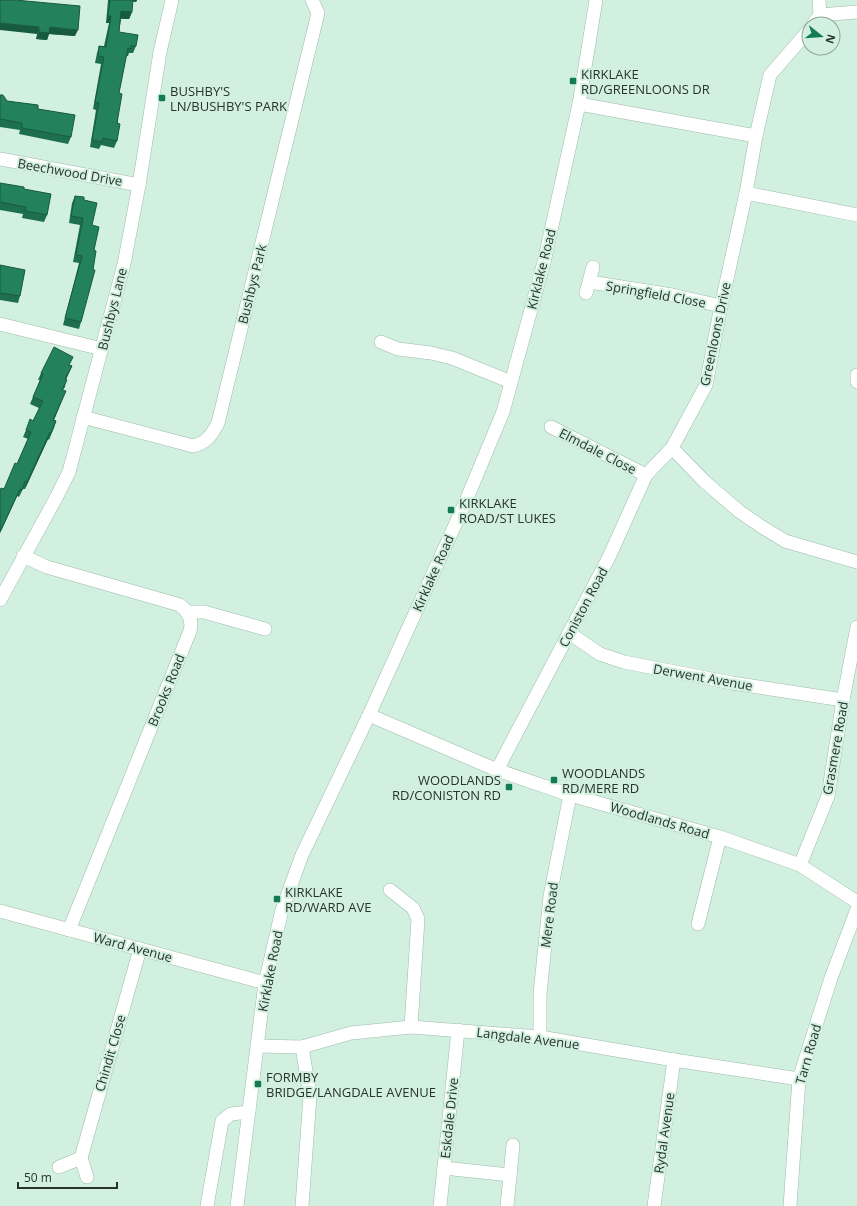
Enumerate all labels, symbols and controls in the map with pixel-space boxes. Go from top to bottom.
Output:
north arrow [801,16,841,56]
text: N [823,33,840,46]
place label: KIRKLAKE RD/GREENLOONS DR [581,65,710,98]
marker: KIRKLAKE RD/GREENLOONS DR [568,76,578,86]
place label: BUSHBY'S LN/BUSHBY'S PARK [170,82,287,115]
marker: BUSHBY'S LN/BUSHBY'S PARK [157,93,167,103]
street label: Beechwood Drive [16,154,124,190]
street label: Kirklake Road [522,227,560,311]
street label: Bushbys Park [233,242,271,326]
street label: Bushbys Lane [93,266,131,352]
street label: Springfield Close [605,276,707,312]
street label: Greenloons Drive [695,280,735,388]
street label: Elmdale Close [556,424,640,478]
place label: KIRKLAKE ROAD/ST LUKES [459,494,556,527]
marker: KIRKLAKE ROAD/ST LUKES [446,505,456,515]
street label: Kirklake Road [408,532,458,614]
street label: Coniston Road [554,564,612,650]
street label: Brooks Road [143,651,189,729]
street label: Derwent Avenue [652,659,754,695]
street label: Grasmere Road [818,700,852,796]
place label: WOODLANDS RD/MERE RD [562,764,645,797]
place label: WOODLANDS RD/CONISTON RD [392,771,501,804]
marker: WOODLANDS RD/MERE RD [549,775,559,785]
marker: WOODLANDS RD/CONISTON RD [504,782,514,792]
street label: Woodlands Road [608,797,712,843]
street label: Mere Road [536,881,562,949]
place label: KIRKLAKE RD/WARD AVE [285,883,371,916]
marker: KIRKLAKE RD/WARD AVE [272,894,282,904]
street label: Ward Avenue [91,928,175,966]
street label: Kirklake Road [253,929,287,1013]
street label: Chindit Close [90,1012,130,1094]
street label: Tarn Road [791,1022,825,1086]
street label: Langdale Avenue [476,1023,580,1053]
place label: FORMBY BRIDGE/LANGDALE AVENUE [266,1068,436,1101]
street label: Eskdale Drive [436,1077,462,1159]
marker: FORMBY BRIDGE/LANGDALE AVENUE [253,1079,263,1089]
street label: Rydal Avenue [649,1091,679,1175]
scale bar [18,1164,117,1190]
text: 50 m [24,1169,52,1186]

